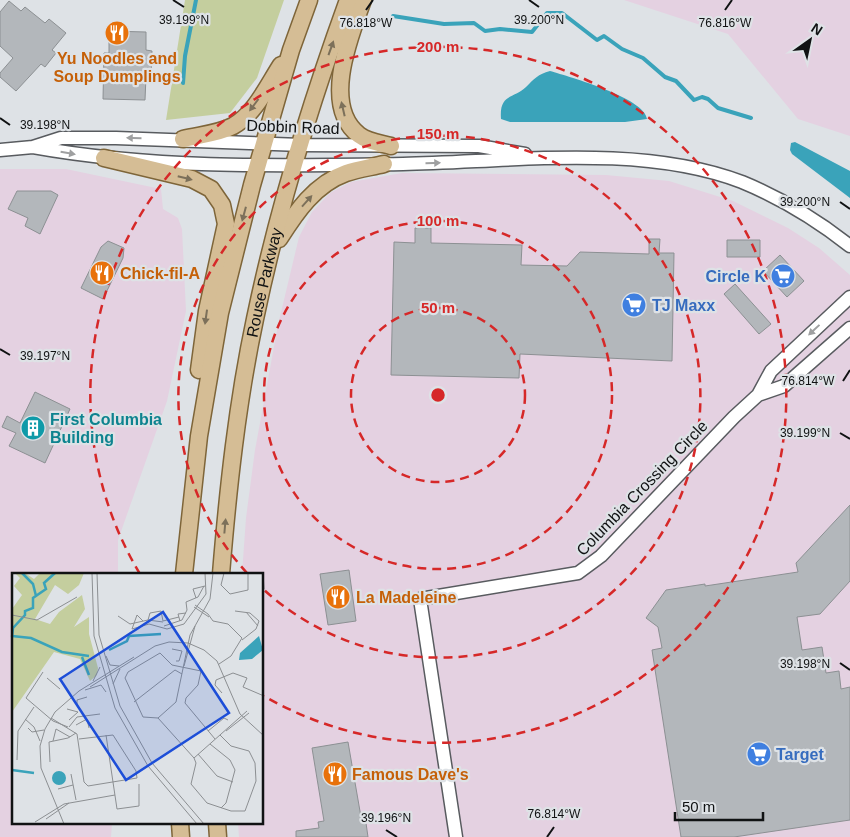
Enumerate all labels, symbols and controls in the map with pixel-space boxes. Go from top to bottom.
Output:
text: 39.199°N [159,13,209,27]
text: 39.200°N [514,13,564,27]
north arrow [785,15,835,65]
text: 76.818°W [340,16,393,30]
text: 76.816°W [699,16,752,30]
restaurant icon: Yu Noodles and Soup Dumplings [104,20,130,46]
text: N [808,20,826,39]
text: 200 m [417,38,459,55]
one-way arrow [327,40,335,55]
place label: Yu Noodles and Soup Dumplings [53,50,181,85]
one-way arrow [249,98,259,112]
one-way arrow [339,102,347,117]
street label: Dobbin Road [246,117,340,137]
text: 39.198°N [20,118,70,132]
text: 150 m [417,125,459,142]
one-way arrow [126,134,142,142]
one-way arrow [61,149,76,157]
one-way arrow [425,159,441,167]
one-way arrow [177,174,192,182]
text: 39.200°N [780,195,830,209]
one-way arrow [301,196,313,208]
one-way arrow [239,207,247,222]
text: 100 m [417,212,459,229]
street label: Rouse Parkway [243,226,285,339]
restaurant icon: Chick-fil-A [89,260,115,286]
supermarket icon: Circle K [770,263,796,289]
place label: Chick-fil-A [120,265,200,282]
place label: Circle K [706,268,766,285]
supermarket icon: TJ Maxx [621,292,647,318]
place label: TJ Maxx [652,297,715,314]
text: 50 m [421,299,455,316]
one-way arrow [202,309,210,325]
one-way arrow [809,324,821,336]
text: 39.197°N [20,349,70,363]
text: 76.814°W [782,374,835,388]
centre of rings [429,386,447,404]
place label: First Columbia Building [50,411,162,446]
building icon: First Columbia Building [20,415,46,441]
street label: Columbia Crossing Circle [573,417,711,559]
text: 39.199°N [780,426,830,440]
one-way arrow [221,518,229,534]
inset map [12,573,264,824]
restaurant icon: La Madeleine [325,584,351,610]
place label: La Madeleine [356,589,457,606]
text: 39.198°N [780,657,830,671]
supermarket icon: Target [746,741,772,767]
place label: Target [776,746,824,763]
restaurant icon: Famous Dave's [322,761,348,787]
place label: Famous Dave's [352,766,469,783]
scale bar [675,790,762,822]
text: 50 m [682,798,715,815]
text: 76.814°W [528,807,581,821]
text: 39.196°N [361,811,411,825]

